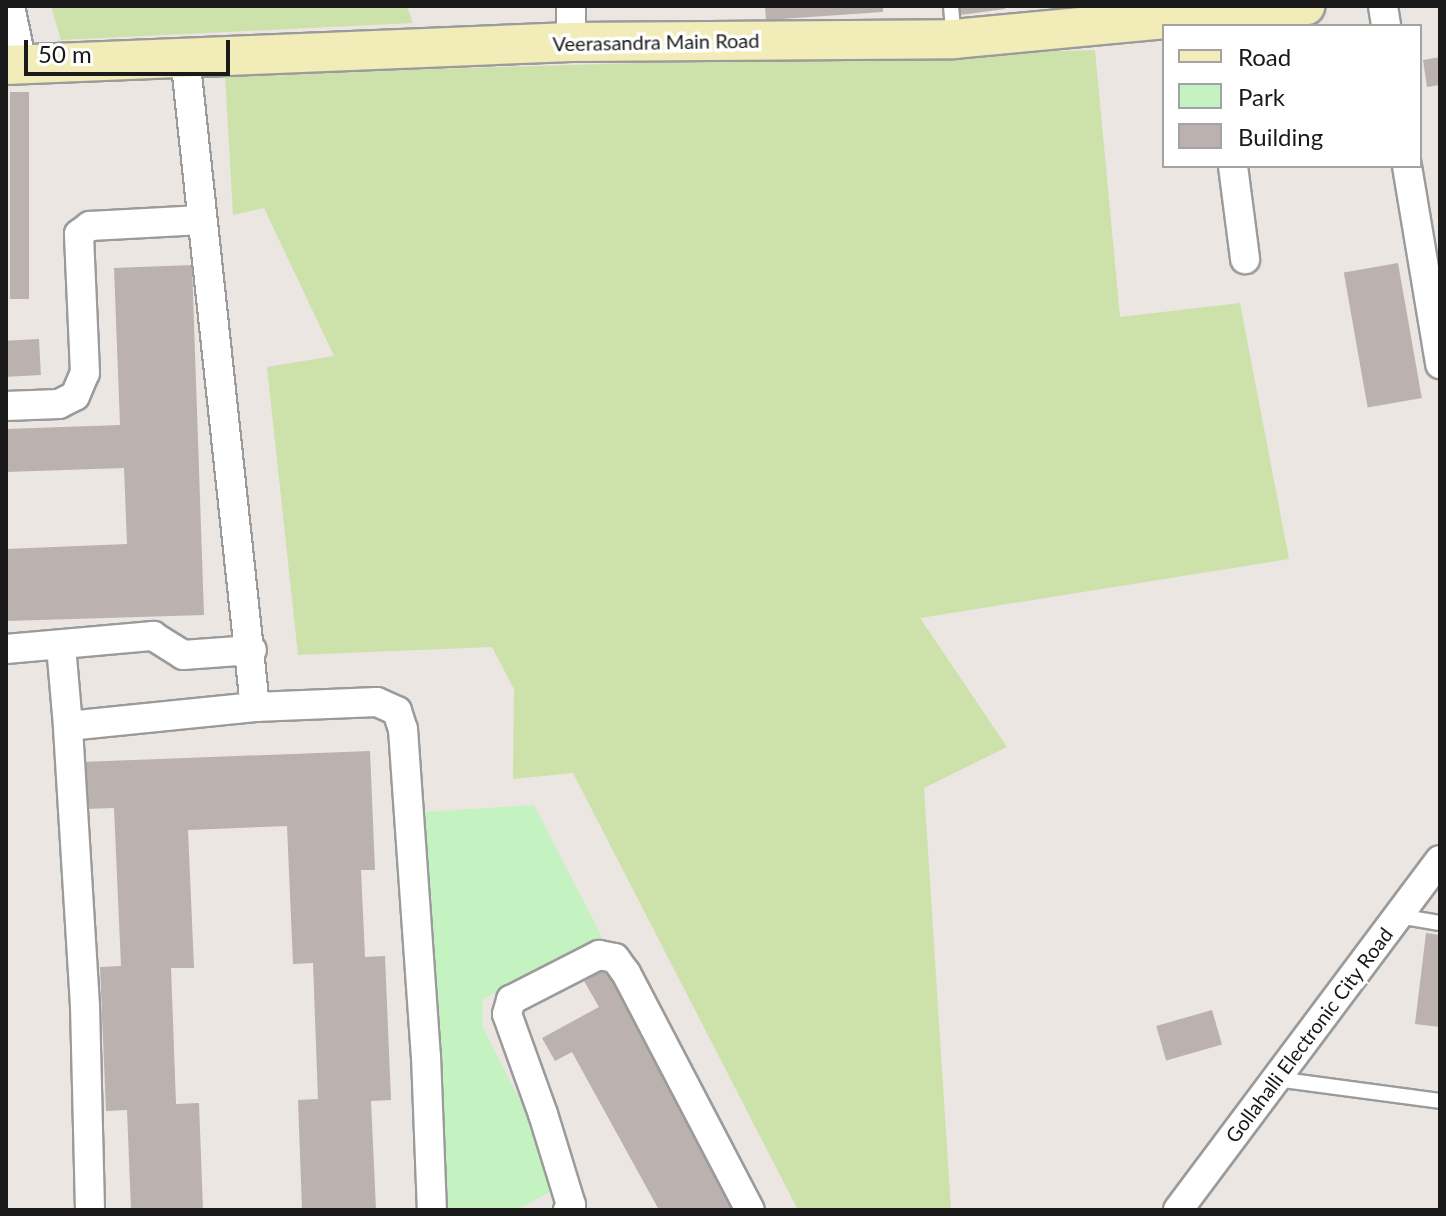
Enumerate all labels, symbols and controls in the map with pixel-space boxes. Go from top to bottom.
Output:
scale bar [28,24,234,74]
legend [1162,24,1422,168]
street label: Veerasandra Main Road [552,28,760,56]
text: 50 m [38,39,92,68]
text: Road [1238,42,1291,71]
text: Park [1238,82,1285,111]
text: Building [1238,122,1323,151]
street label: Gollahalli Electronic City Road [1220,923,1398,1147]

